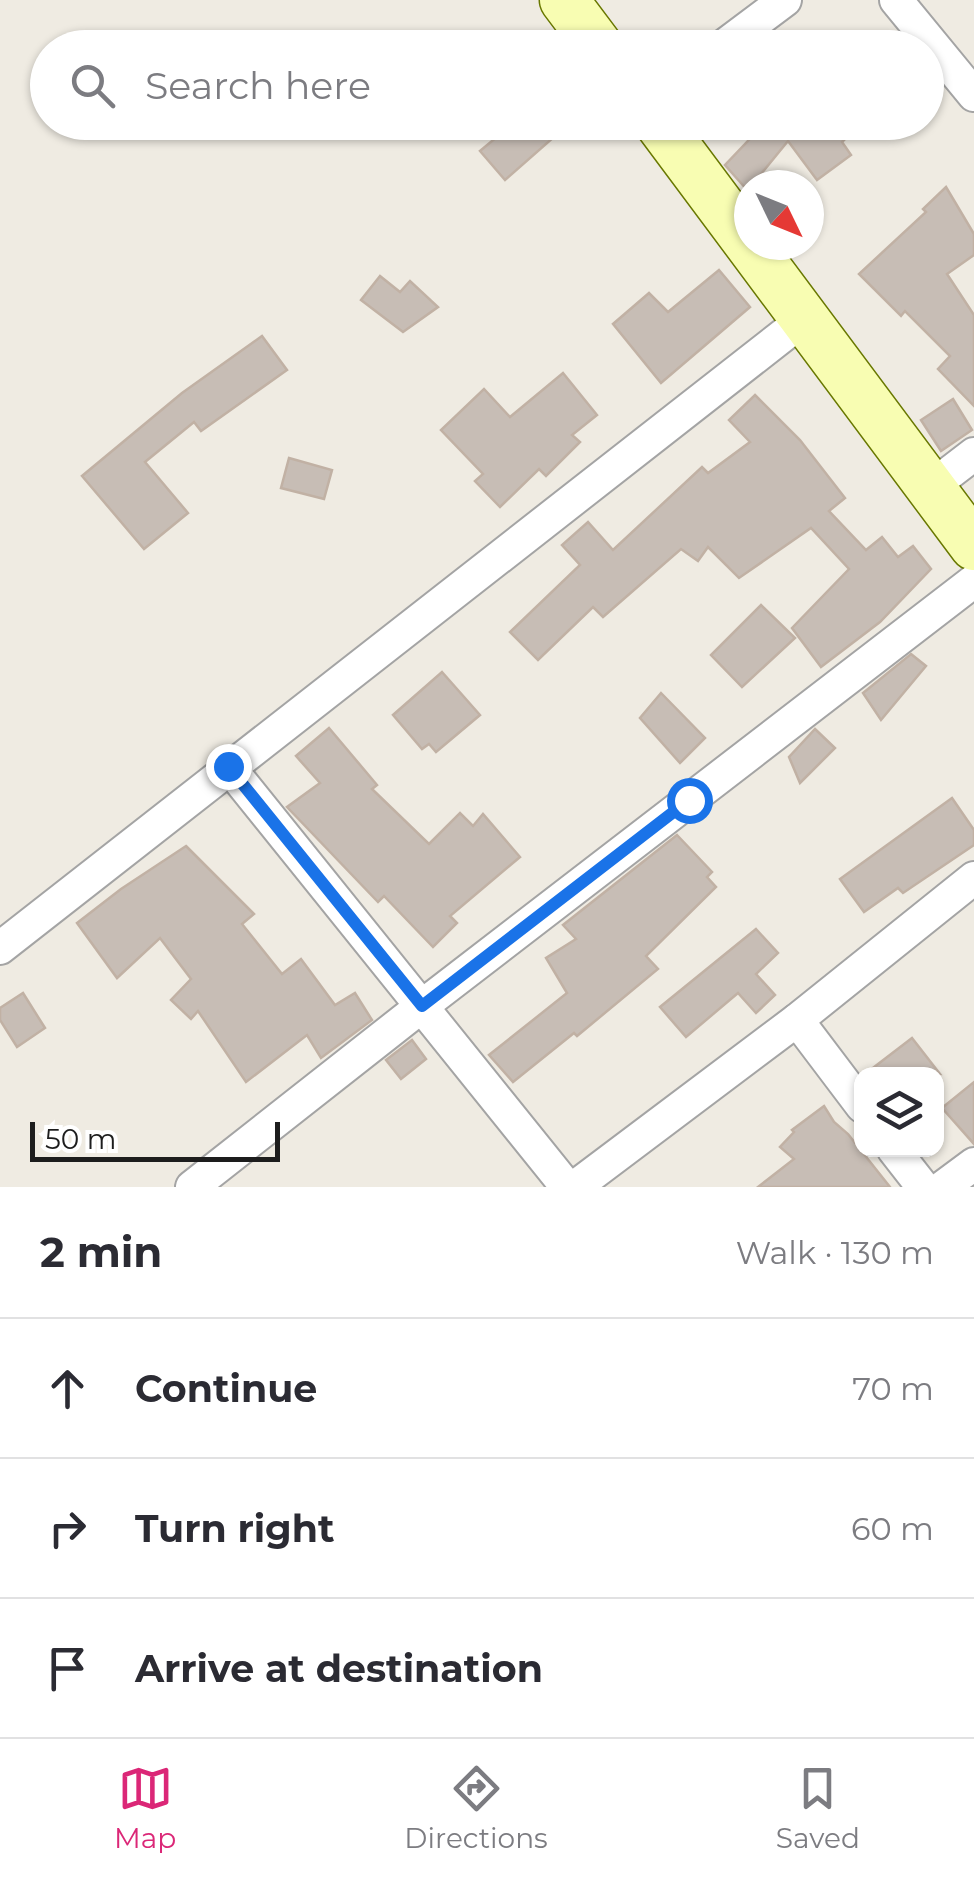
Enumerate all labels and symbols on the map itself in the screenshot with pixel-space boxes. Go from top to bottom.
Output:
north arrow [734,170,824,260]
route end [206,744,252,790]
route start [667,778,713,824]
scale bar [30,1117,280,1162]

